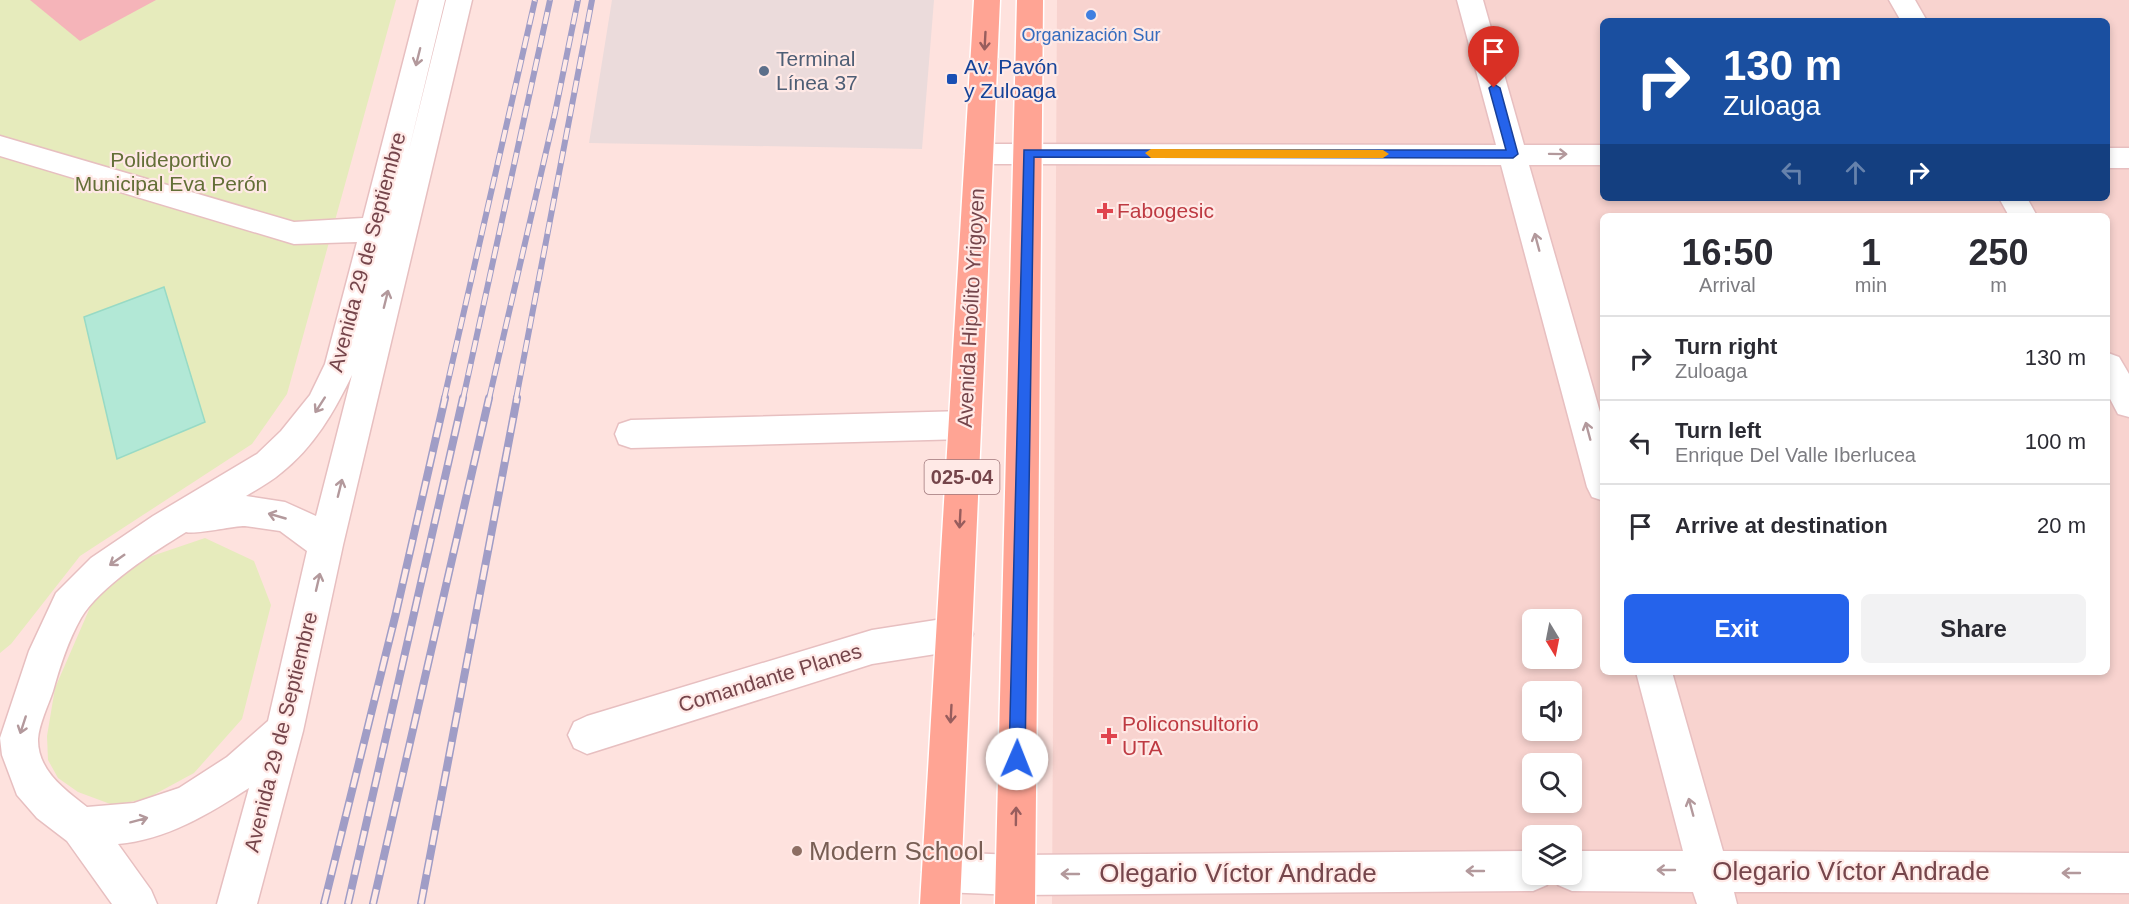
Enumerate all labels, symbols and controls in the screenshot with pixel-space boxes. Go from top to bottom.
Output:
marker: Organización Sur [1084,8,1098,22]
place label: Organización Sur [1021,25,1161,45]
pin [1468,26,1519,88]
one-way arrow [979,31,990,51]
icon: arrive [1477,35,1510,68]
icon: right [1624,42,1702,120]
text: 130 m [1723,42,1842,89]
one-way arrow [411,47,423,66]
place label: Terminal Línea 37 [776,47,858,94]
place label: Av. Pavón y Zuloaga [964,55,1058,102]
marker: Terminal Línea 37 [757,64,771,78]
marker: Av. Pavón y Zuloaga [945,72,959,86]
text: Zuloaga [1723,91,1821,121]
street label: Avenida 29 de Septiembre [323,130,410,374]
park label: Polideportivo Municipal Eva Perón [75,148,267,195]
one-way arrow [1548,149,1568,160]
icon: left [1776,156,1809,189]
icon: ahead [1839,156,1872,189]
icon: right [1902,156,1935,189]
street label: Avenida Hipólito Yrigoyen [953,188,988,428]
place label: Fabogesic [1117,199,1214,222]
marker: Fabogesic [1098,204,1112,218]
text: 16:50 [1681,232,1773,273]
text: 1 [1861,232,1881,273]
text: 250 [1968,232,2029,273]
one-way arrow [1531,233,1542,252]
text: Arrival [1699,274,1756,296]
text: min [1855,274,1887,296]
text: m [1990,274,2007,296]
one-way arrow [381,290,393,309]
text: Turn right [1675,334,1777,359]
icon: right [1624,342,1657,375]
text: 130 m [2025,345,2086,370]
text: Zuloaga [1675,360,1747,382]
one-way arrow [314,396,326,413]
text: Turn left [1675,418,1761,443]
one-way arrow [1582,421,1593,440]
icon: left [1624,426,1657,459]
text: 100 m [2025,429,2086,454]
text: Enrique Del Valle Iberlucea [1675,444,1916,466]
road number: 025-04 [924,460,1000,494]
one-way arrow [334,479,346,498]
one-way arrow [955,508,966,528]
one-way arrow [268,510,287,521]
icon: arrive [1624,510,1657,543]
text: Arrive at destination [1675,513,1888,538]
text: 20 m [2037,513,2086,538]
one-way arrow [109,554,125,566]
one-way arrow [312,573,324,592]
button: Exit [1624,594,1849,663]
button: Share [1861,594,2086,663]
street label: Avenida 29 de Septiembre [239,609,322,855]
north arrow [1522,609,1582,669]
map controls [1522,609,1582,885]
street label: Comandante Planes [676,639,864,716]
button: sound [1522,681,1582,741]
one-way arrow [945,703,956,723]
place label: Policonsultorio UTA [1122,712,1259,759]
one-way arrow [16,715,27,734]
position arrow [985,727,1049,791]
marker: Policonsultorio UTA [1100,727,1118,745]
button: search [1522,753,1582,813]
one-way arrow [1685,798,1696,817]
one-way arrow [1010,807,1022,827]
one-way arrow [129,814,148,826]
button: layers [1522,825,1582,885]
place label: Modern School [809,836,984,866]
marker: Modern School [790,844,804,858]
street label: Olegario Víctor Andrade [1712,856,1990,886]
street label: Olegario Víctor Andrade [1099,858,1377,888]
one-way arrow [1656,864,1676,876]
one-way arrow [1465,865,1485,877]
one-way arrow [2061,867,2081,878]
one-way arrow [1060,868,1080,880]

